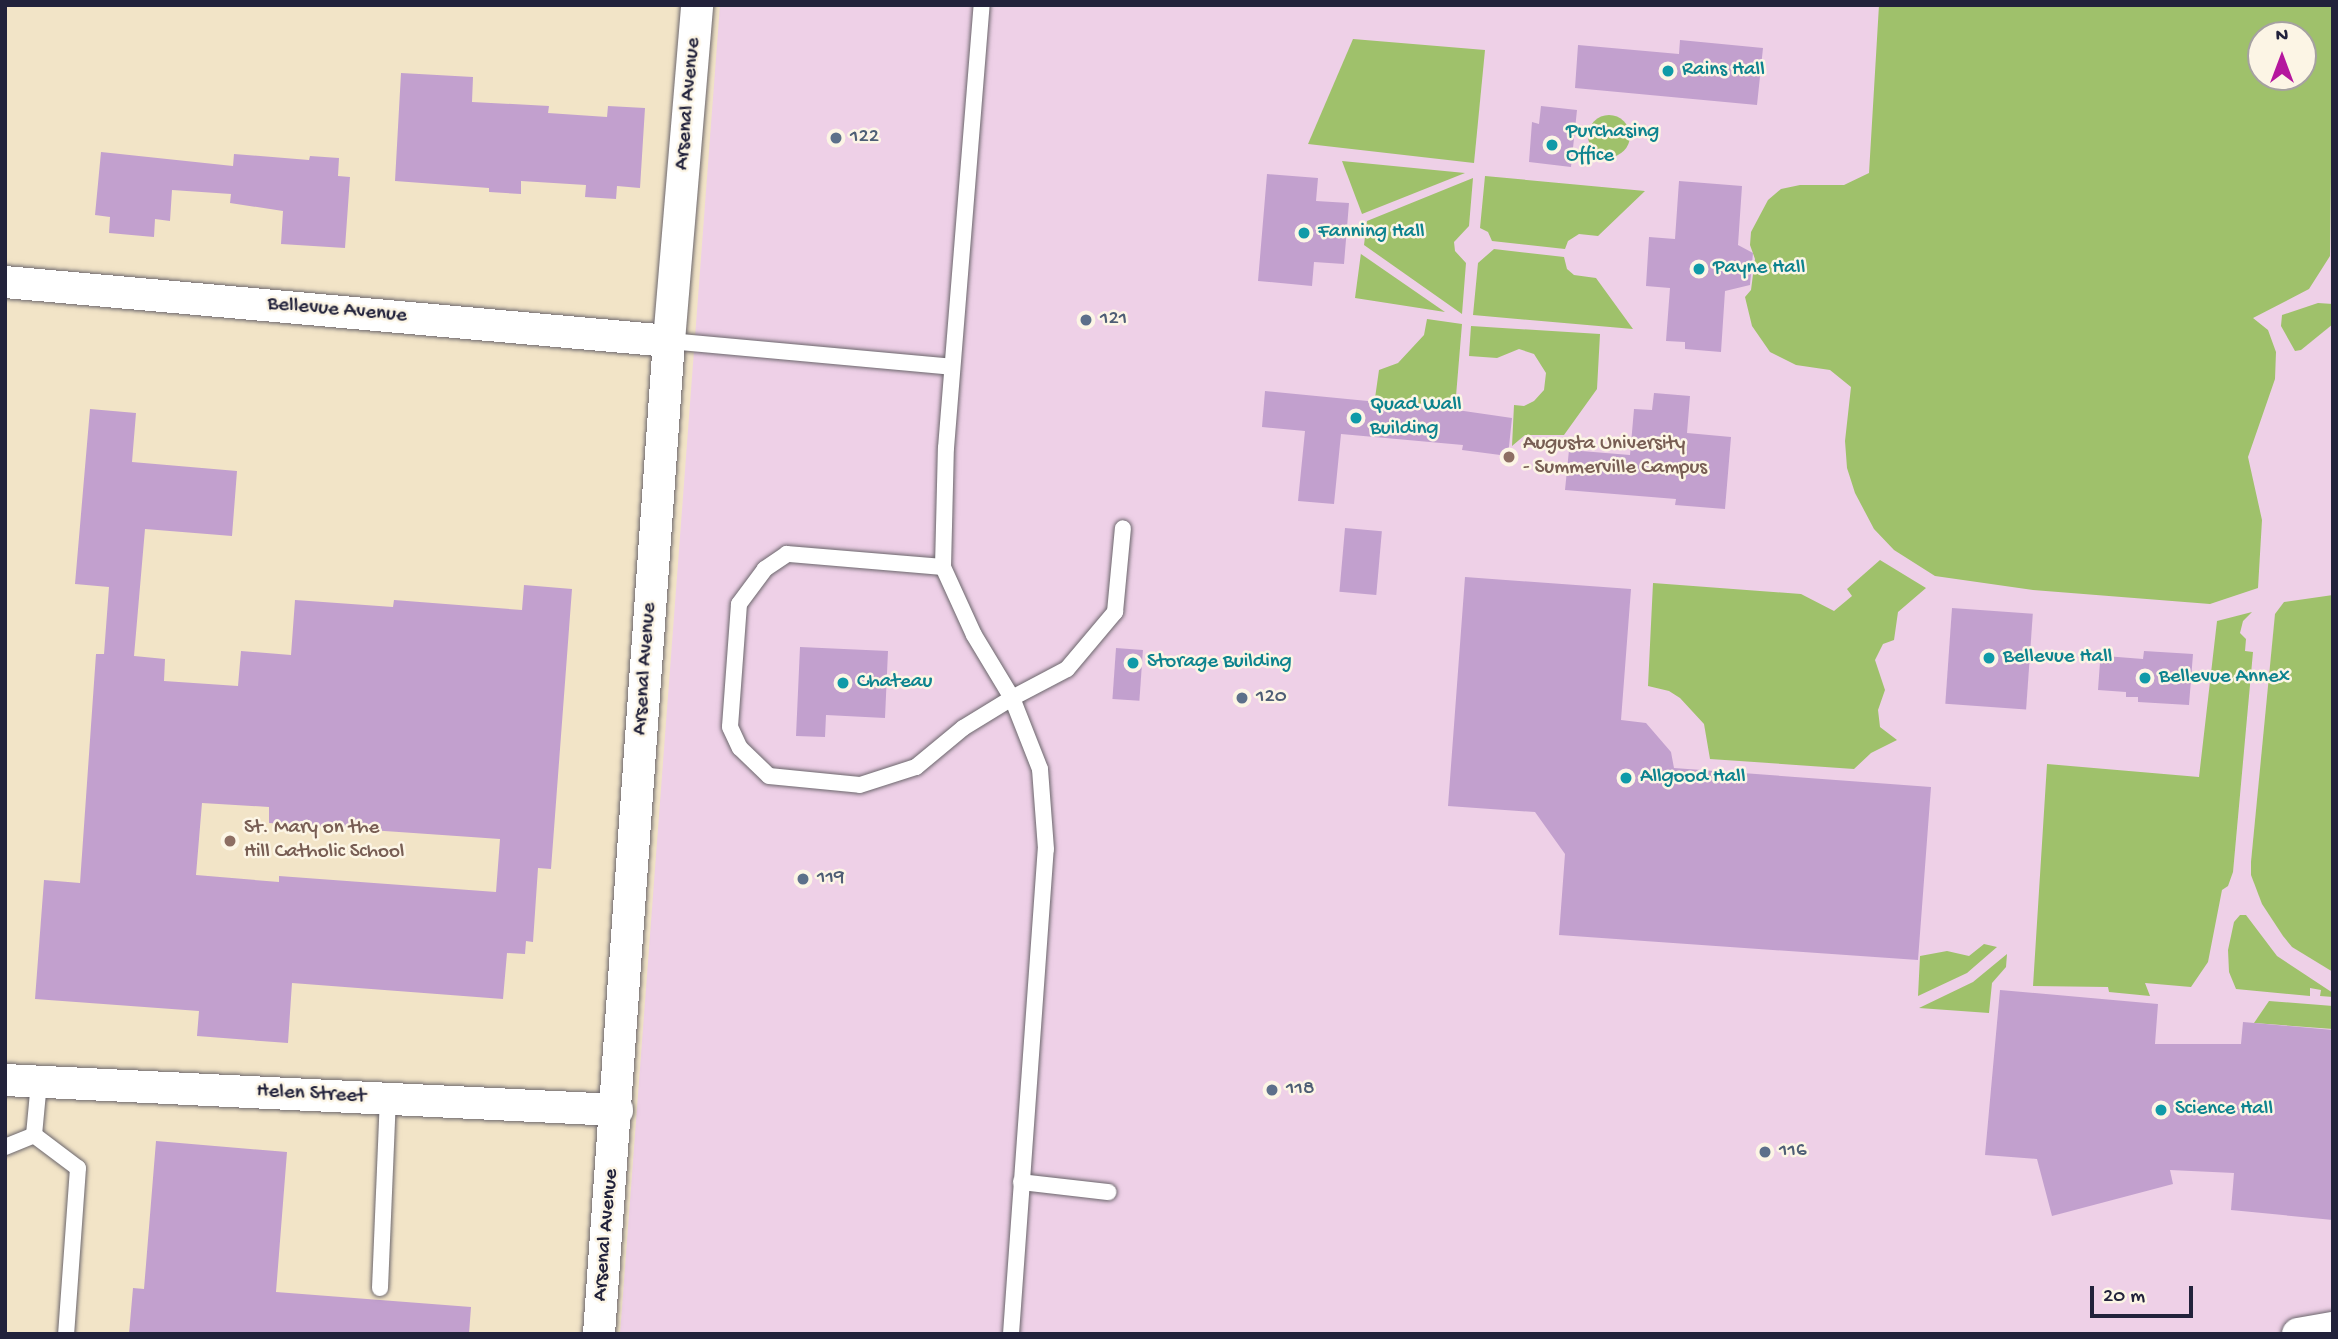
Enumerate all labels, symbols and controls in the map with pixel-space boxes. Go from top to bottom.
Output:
north arrow [2247,21,2317,91]
text: N [2276,25,2288,48]
street label: Arsenal Avenue [671,37,707,171]
place label: Rains Hall [1682,58,1765,84]
marker: Rains Hall [1660,63,1676,79]
place label: Purchasing Office [1566,120,1659,170]
place label: 122 [850,125,879,151]
marker: 122 [828,130,844,146]
marker: Purchasing Office [1544,137,1560,153]
place label: Fanning Hall [1318,220,1425,246]
marker: Fanning Hall [1296,225,1312,241]
place label: Payne Hall [1713,256,1805,282]
marker: Payne Hall [1691,261,1707,277]
street label: Bellevue Avenue [266,292,408,330]
place label: 121 [1100,307,1127,333]
marker: 121 [1078,312,1094,328]
place label: Quad Wall Building [1370,393,1462,443]
marker: Quad Wall Building [1348,410,1364,426]
place label: Augusta University - Summerville Campus [1523,432,1707,482]
marker: Augusta University - Summerville Campus [1501,449,1517,465]
street label: Arsenal Avenue [629,602,663,736]
place label: Bellevue Hall [2003,645,2112,671]
place label: Storage Building [1147,650,1292,676]
marker: Bellevue Hall [1981,650,1997,666]
marker: Storage Building [1125,655,1141,671]
place label: Bellevue Annex [2159,665,2290,691]
place label: Chateau [857,670,932,696]
marker: Bellevue Annex [2137,670,2153,686]
marker: Chateau [835,675,851,691]
place label: 120 [1256,685,1287,711]
marker: 120 [1234,690,1250,706]
place label: Allgood Hall [1640,765,1746,791]
marker: Allgood Hall [1618,770,1634,786]
place label: St. Mary on the Hill Catholic School [244,816,404,866]
marker: St. Mary on the Hill Catholic School [222,833,238,849]
place label: 119 [817,866,844,892]
marker: 119 [795,871,811,887]
place label: 118 [1286,1077,1314,1103]
street label: Helen Street [256,1080,366,1110]
marker: 118 [1264,1082,1280,1098]
place label: Science Hall [2175,1097,2273,1123]
marker: Science Hall [2153,1102,2169,1118]
place label: 116 [1779,1139,1807,1165]
marker: 116 [1757,1144,1773,1160]
street label: Arsenal Avenue [589,1168,625,1302]
scale bar [2093,1272,2196,1316]
text: 20 m [2103,1285,2145,1310]

